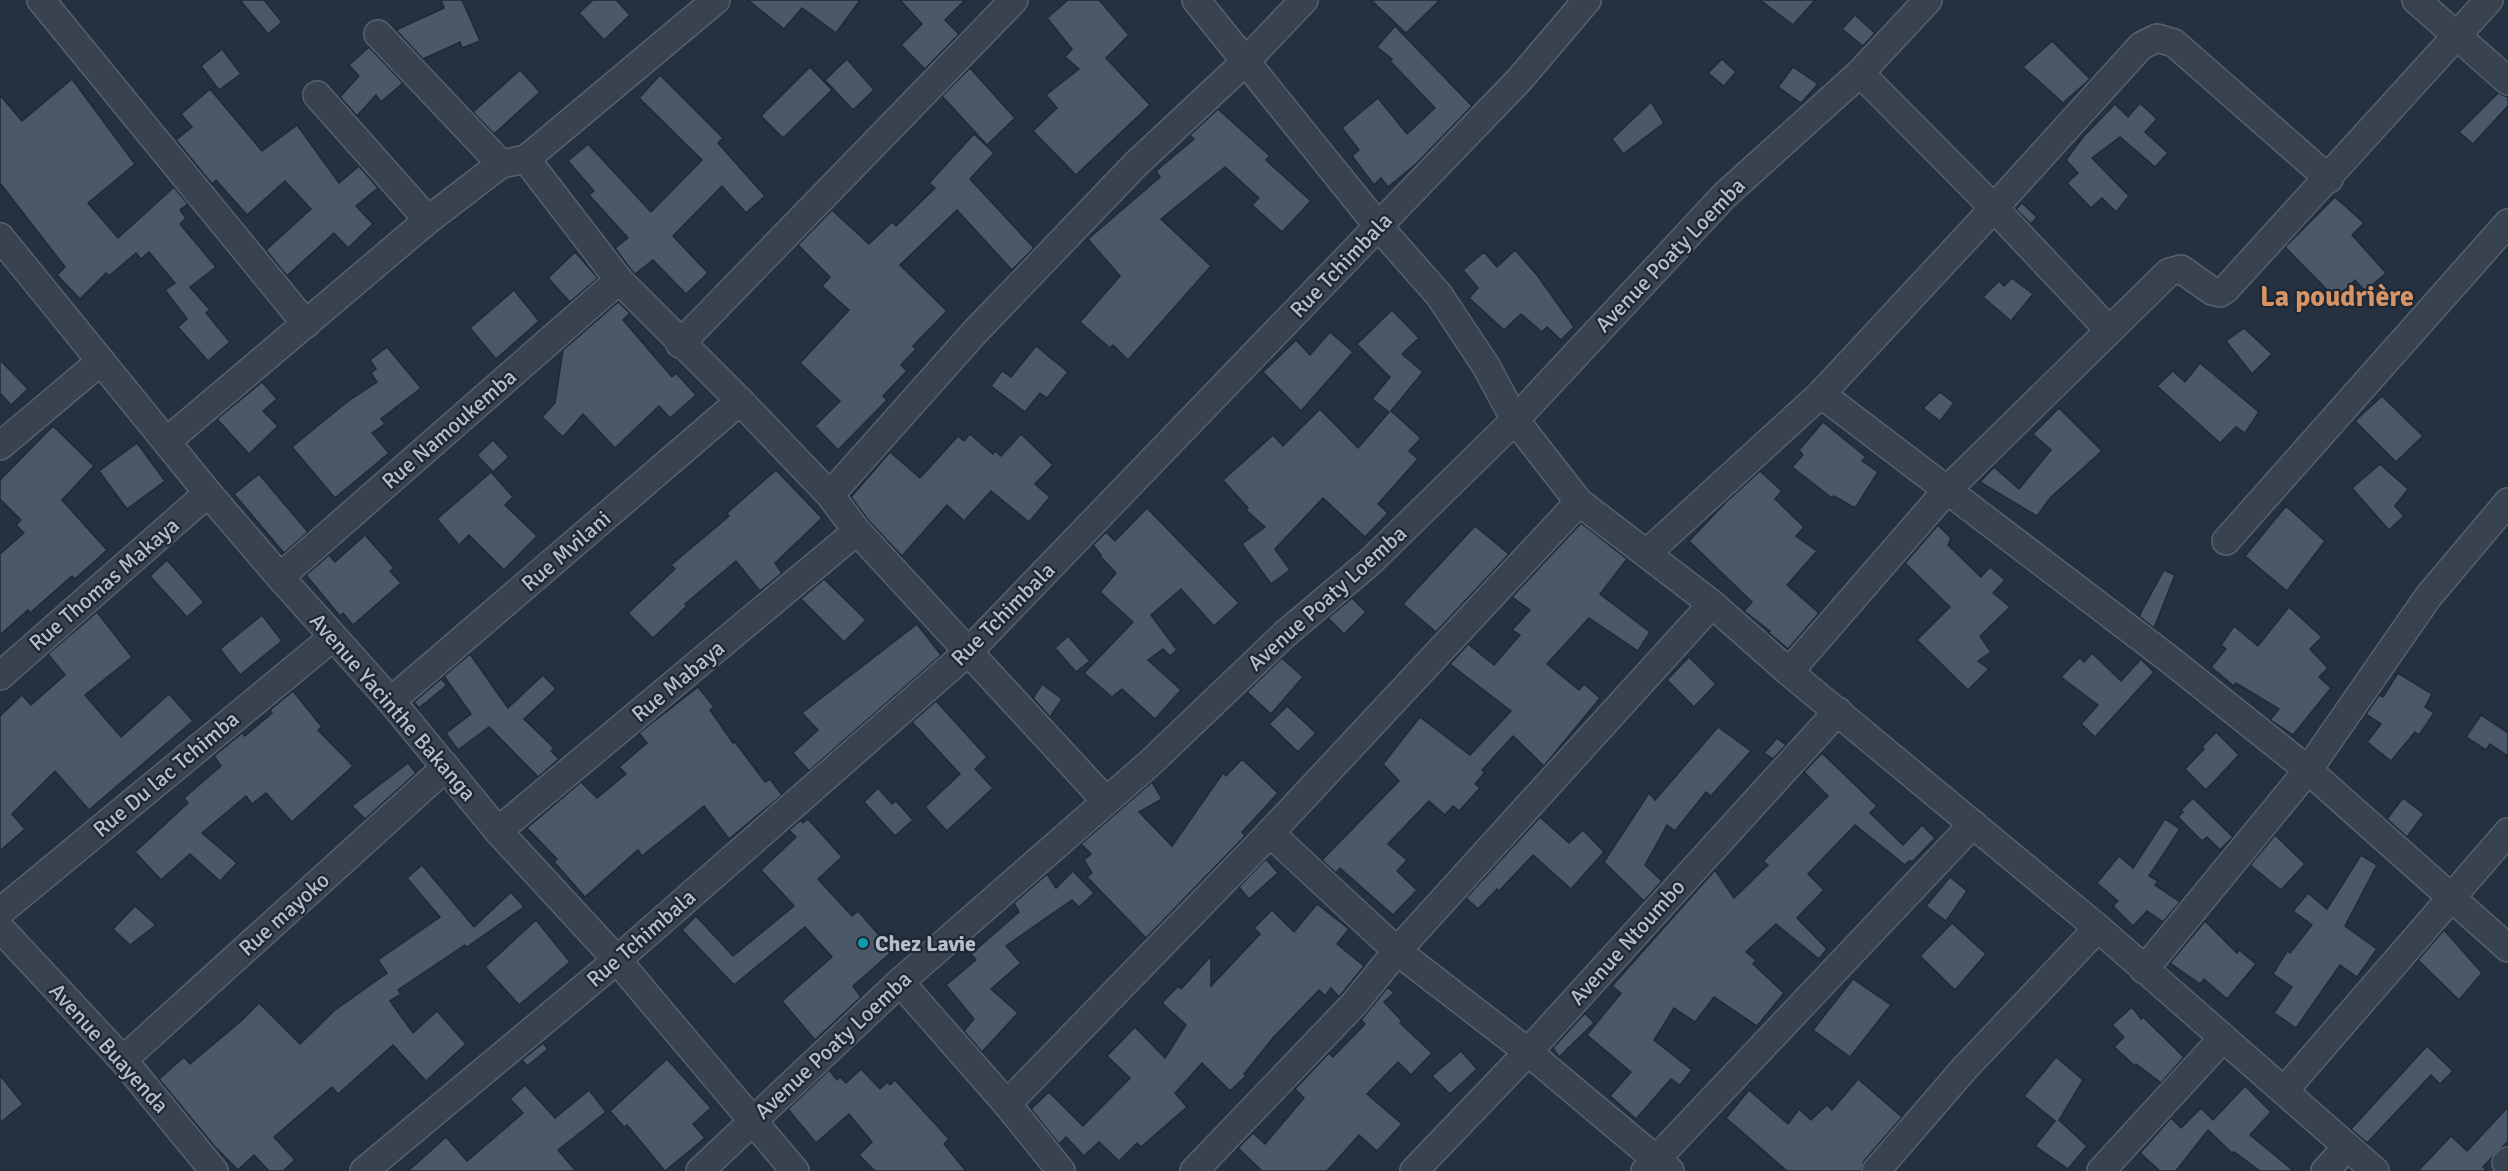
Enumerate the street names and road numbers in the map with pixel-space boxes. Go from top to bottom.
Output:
street label: Avenue Poaty Loemba [1589,172,1751,338]
street label: Rue Tchimbala [1284,207,1398,323]
street label: Rue Namoukemba [376,363,522,495]
street label: Rue Mvilani [516,505,616,597]
street label: Rue Thomas Makaya [23,512,185,656]
street label: Avenue Poaty Loemba [1242,520,1412,676]
street label: Rue Tchimbala [945,556,1061,672]
street label: Avenue Yacinthe Bakanga [304,607,482,807]
street label: Rue Mabaya [626,634,730,728]
street label: Rue Du lac Tchimba [88,705,244,843]
street label: Rue mayoko [233,866,335,962]
street label: Avenue Ntoumbo [1563,873,1691,1011]
street label: Rue Tchimbala [581,883,701,993]
street label: Avenue Poaty Loemba [749,965,917,1125]
street label: Avenue Buayenda [44,977,174,1119]

